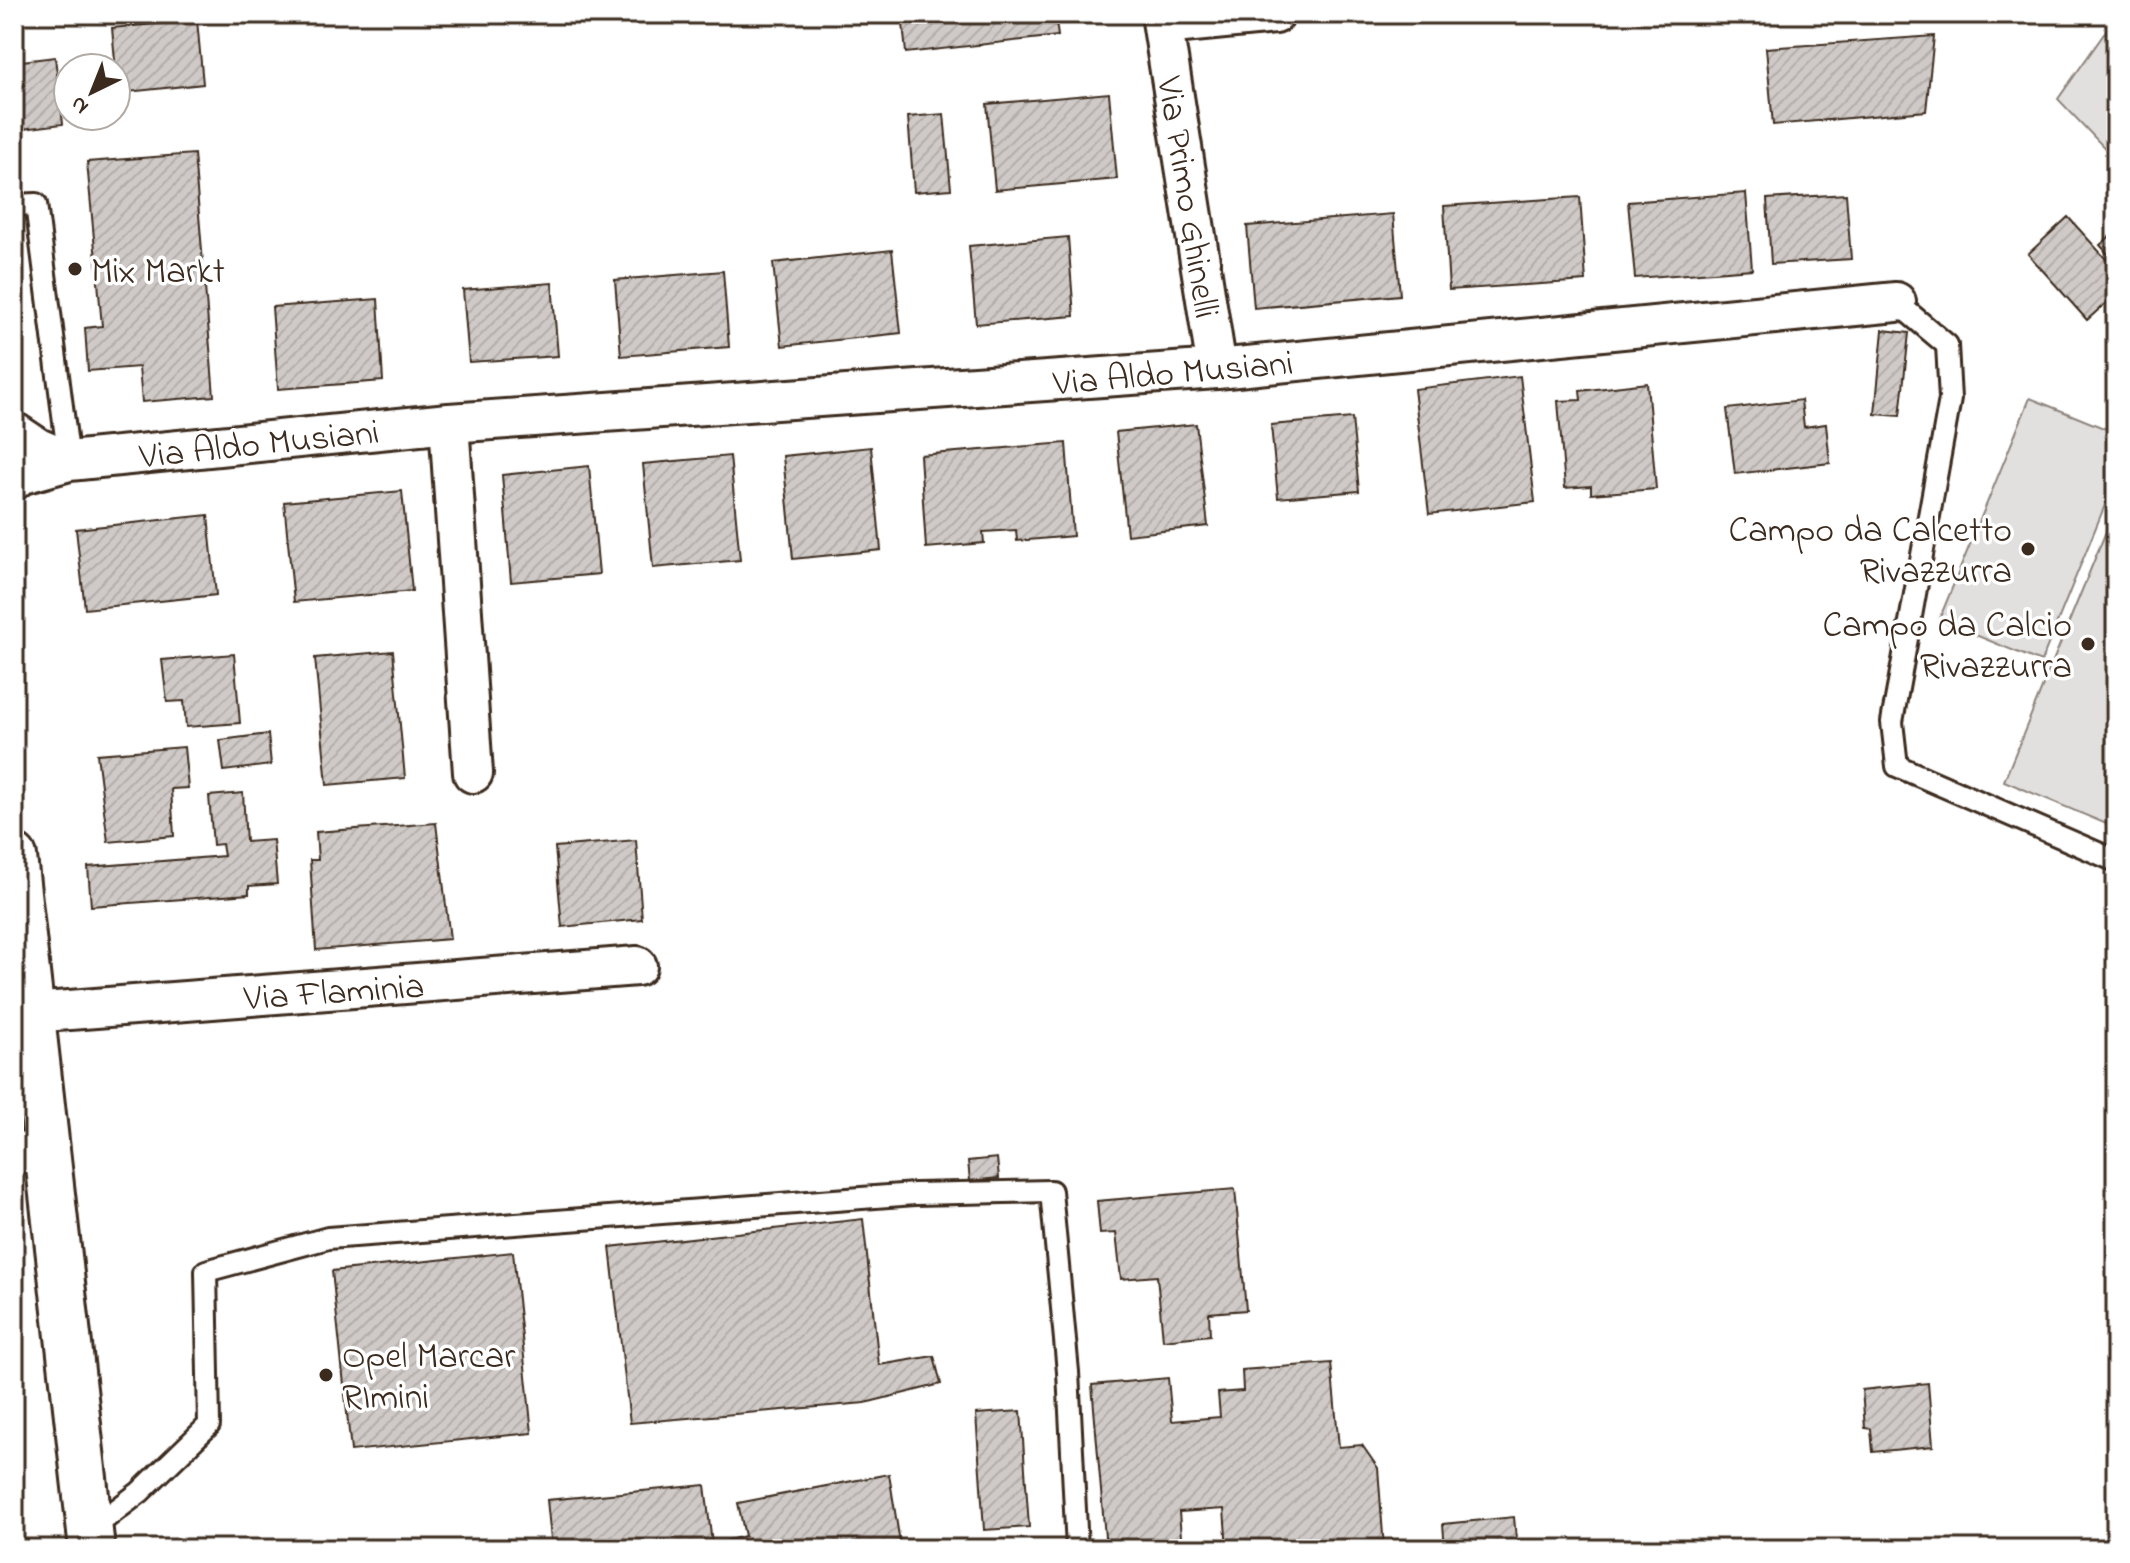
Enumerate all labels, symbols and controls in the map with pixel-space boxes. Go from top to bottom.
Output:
north arrow [52,52,132,132]
street label: Via Primo Ghinelli [1140,72,1231,322]
text: N [64,88,97,121]
place label: Mix Markt [91,247,225,300]
marker: Mix Markt [66,260,84,278]
street label: Via Aldo Musiani [1050,339,1296,412]
street label: Via Aldo Musiani [136,408,382,486]
place label: Campo da Calcetto Rivazzurra [1729,506,2012,600]
marker: Campo da Calcetto Rivazzurra [2019,540,2037,558]
place label: Campo da Calcio Rivazzurra [1822,601,2072,695]
marker: Campo da Calcio Rivazzurra [2079,635,2097,653]
street label: Via Flaminia [241,962,426,1027]
place label: Opel Marcar RImini [342,1332,516,1426]
marker: Opel Marcar RImini [317,1366,335,1384]

